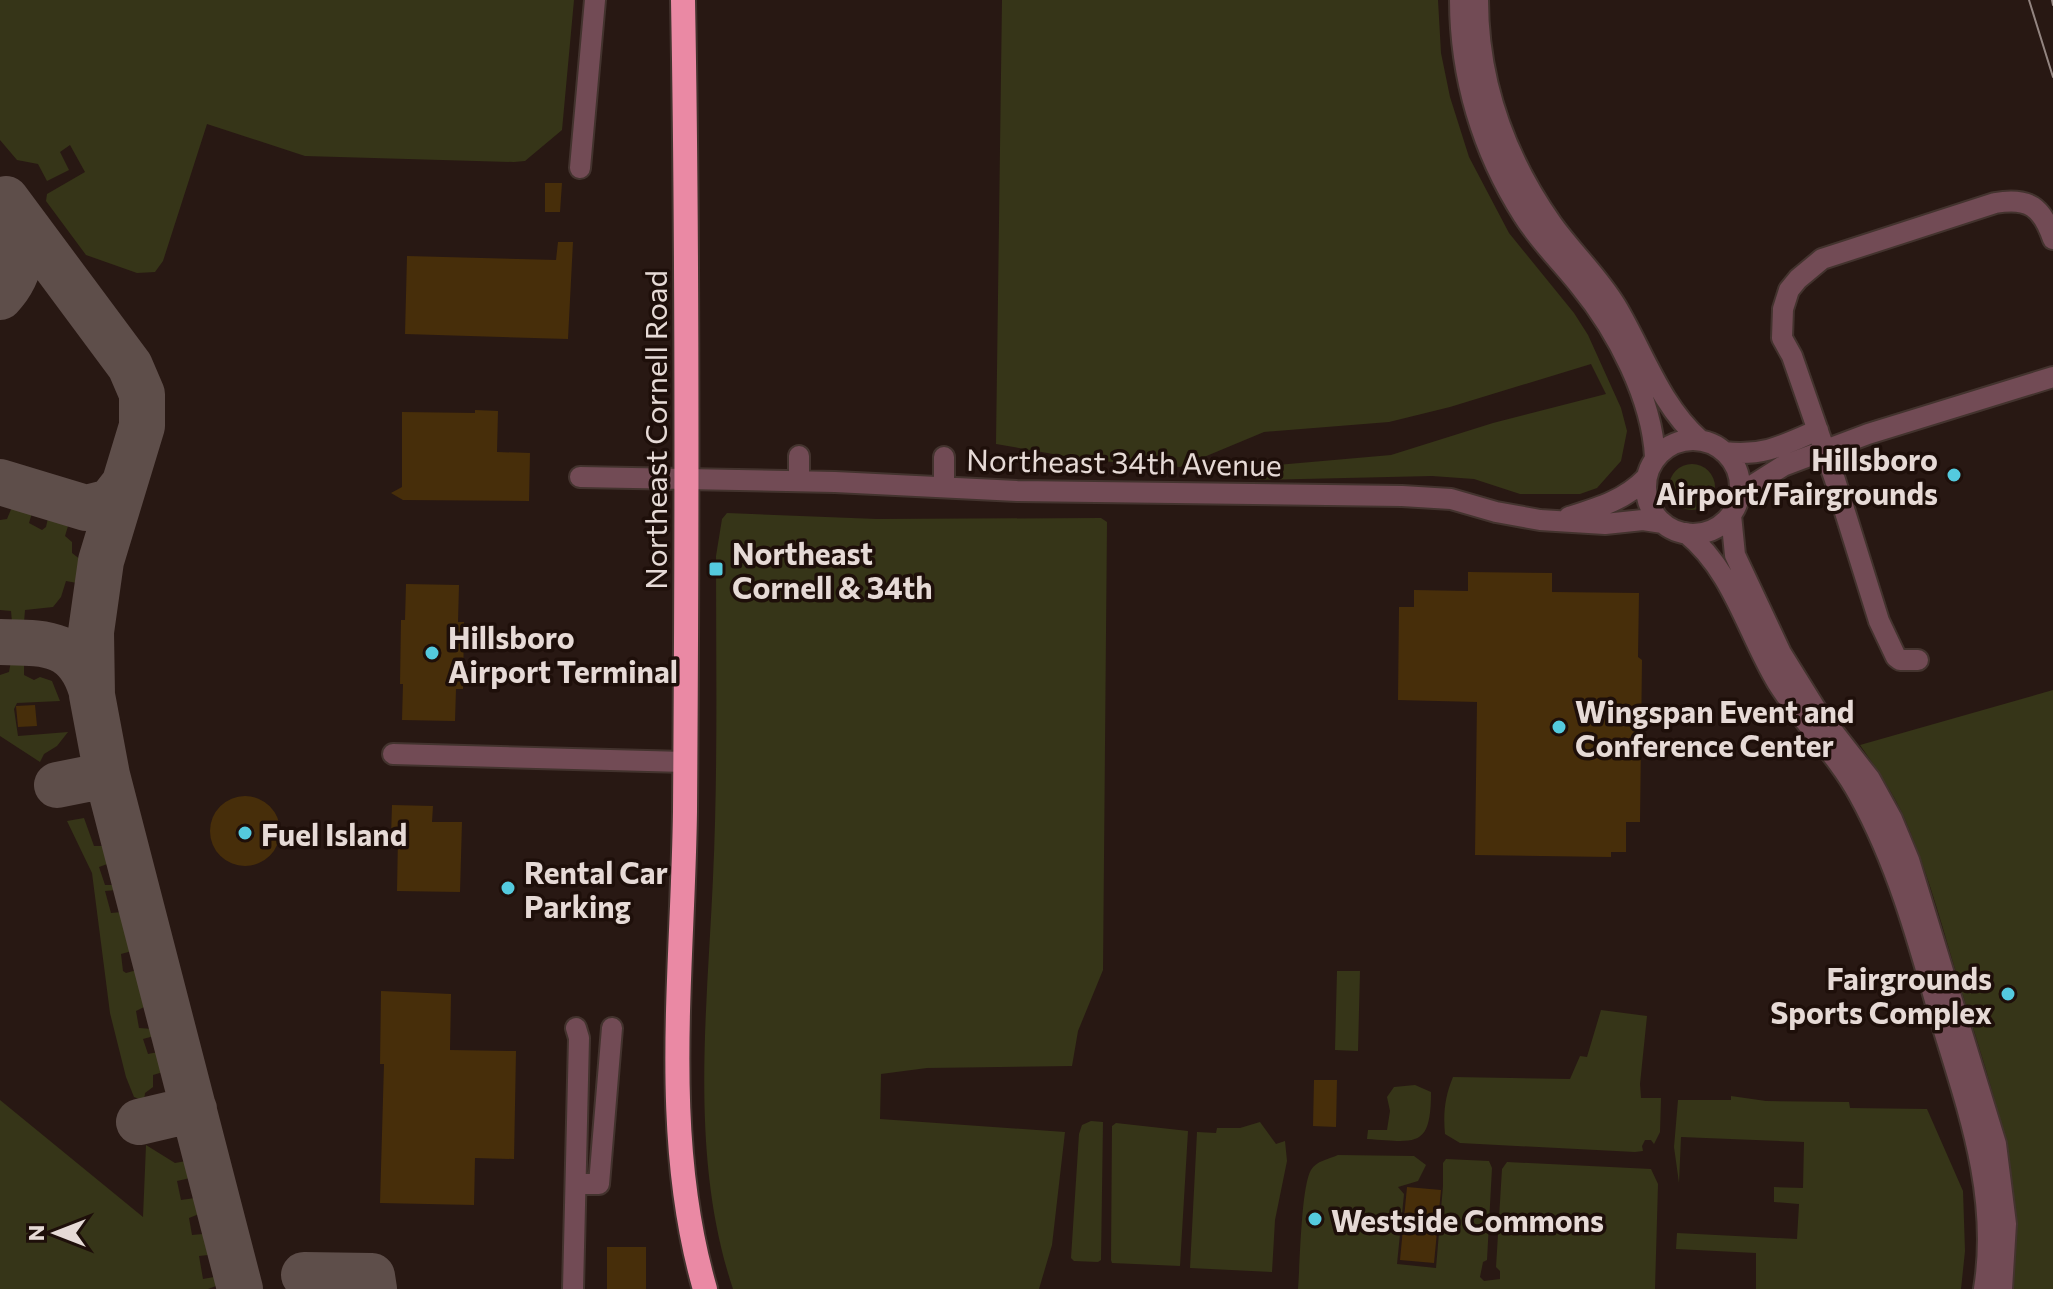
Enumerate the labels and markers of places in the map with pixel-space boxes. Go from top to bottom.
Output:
place label: Hillsboro Airport/Fairgrounds [1656,440,1938,511]
marker: Hillsboro Airport/Fairgrounds [1945,466,1963,484]
place label: Northeast Cornell & 34th [732,534,933,605]
marker: Northeast Cornell & 34th [707,560,725,578]
place label: Hillsboro Airport Terminal [448,618,678,689]
marker: Hillsboro Airport Terminal [423,644,441,662]
place label: Wingspan Event and Conference Center [1575,692,1854,763]
marker: Wingspan Event and Conference Center [1550,718,1568,736]
place label: Fuel Island [261,815,407,852]
marker: Fuel Island [236,824,254,842]
place label: Rental Car Parking [524,853,668,924]
marker: Rental Car Parking [499,879,517,897]
place label: Fairgrounds Sports Complex [1770,959,1992,1030]
marker: Fairgrounds Sports Complex [1999,985,2017,1003]
place label: Westside Commons [1331,1201,1604,1238]
marker: Westside Commons [1306,1210,1324,1228]

